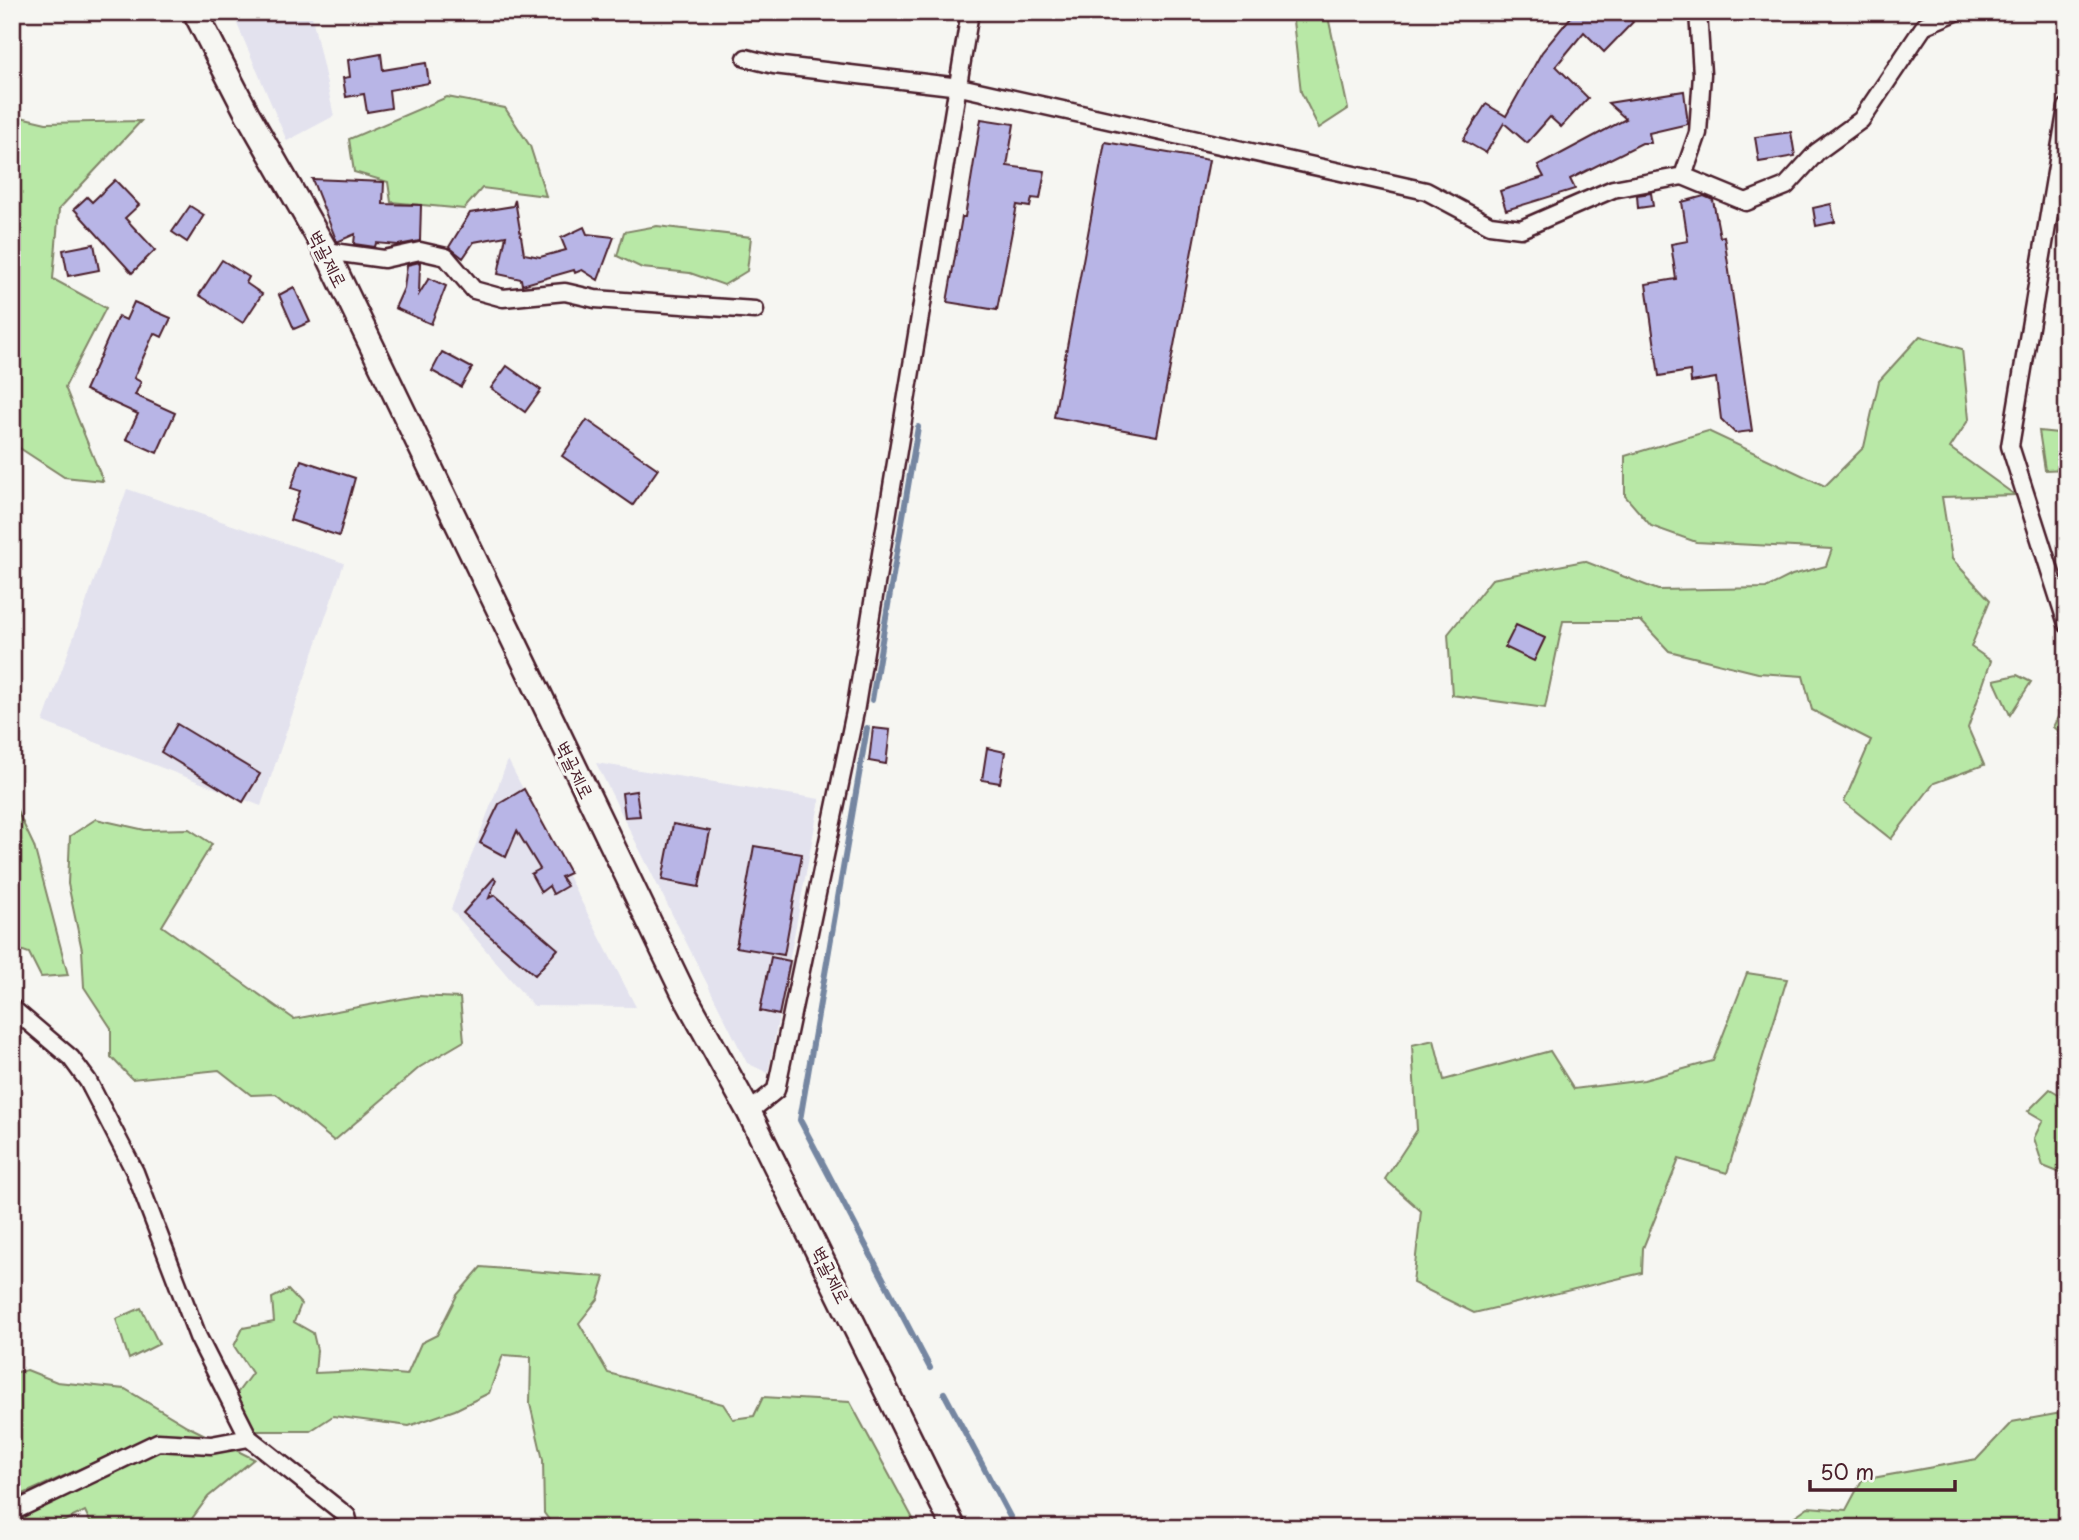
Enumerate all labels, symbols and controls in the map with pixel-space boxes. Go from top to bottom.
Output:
street label: 벽골제로 [303,225,355,292]
street label: 벽골제로 [550,736,602,803]
street label: 벽골제로 [806,1241,858,1308]
scale bar [1810,1449,1955,1493]
text: 50 m [1820,1455,1874,1487]

